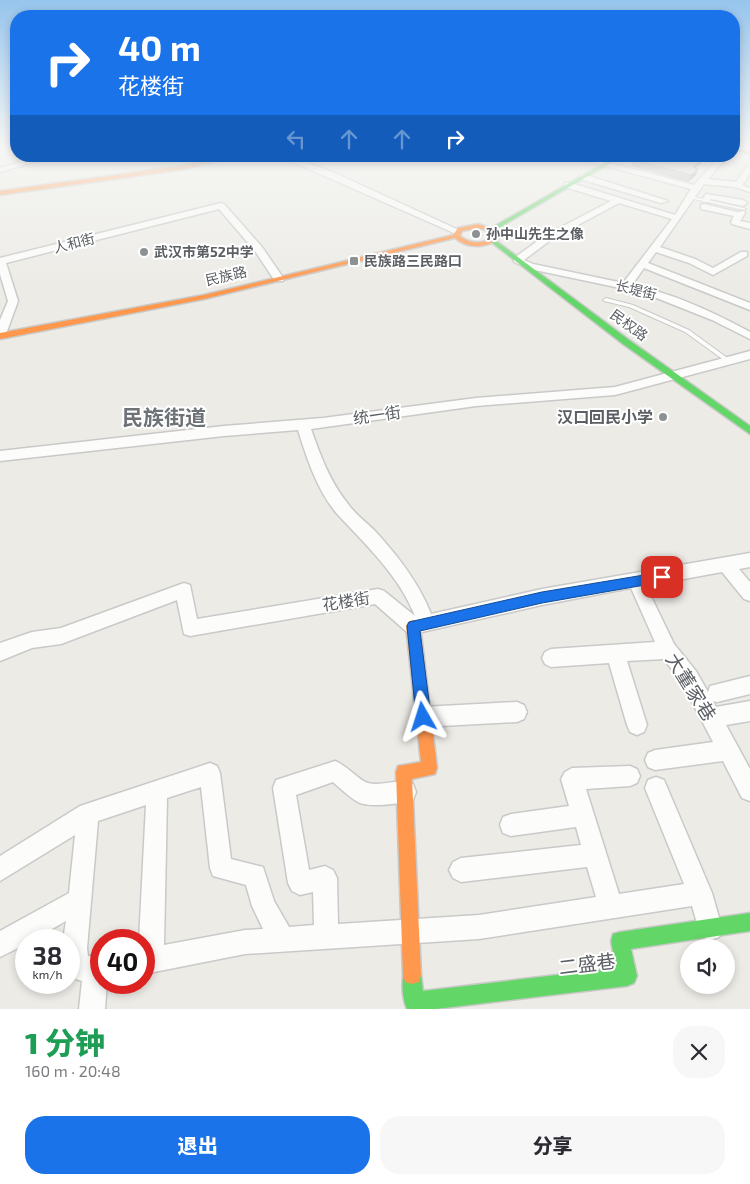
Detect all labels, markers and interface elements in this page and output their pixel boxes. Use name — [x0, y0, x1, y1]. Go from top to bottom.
text: 40 m — [118, 26, 201, 68]
icon: right — [35, 30, 100, 95]
text: 花楼街 — [118, 72, 184, 98]
icon: left — [282, 125, 310, 153]
icon: ahead — [335, 125, 363, 153]
icon: ahead — [388, 125, 416, 153]
icon: right — [441, 125, 469, 153]
place label: 孙中山先生之像 — [486, 225, 584, 242]
marker: 孙中山先生之像 — [470, 228, 482, 240]
street label: 人和街 — [51, 229, 96, 256]
place label: 武汉市第52中学 — [154, 243, 254, 260]
marker: 武汉市第52中学 — [138, 246, 150, 258]
place label: 民族路三民路口 — [364, 252, 462, 269]
marker: 民族路三民路口 — [348, 255, 360, 267]
street label: 民族路 — [204, 263, 248, 289]
street label: 长堤街 — [614, 276, 659, 303]
street label: 民权路 — [607, 305, 651, 344]
street label: 统一街 — [352, 402, 402, 427]
district label: 民族街道 — [122, 404, 206, 429]
place label: 汉口回民小学 — [557, 407, 653, 426]
marker: 汉口回民小学 — [657, 411, 669, 423]
pin — [641, 556, 683, 598]
icon: arrive — [648, 563, 676, 591]
street label: 花楼街 — [321, 587, 371, 614]
street label: 大董家巷 — [662, 648, 721, 725]
position arrow — [396, 690, 448, 742]
speed limit sign: 40 — [90, 929, 155, 994]
map controls — [680, 939, 735, 994]
button: sound — [680, 939, 735, 994]
text: 38 — [33, 940, 62, 970]
street label: 二盛巷 — [557, 949, 617, 978]
text: km/h — [33, 967, 62, 981]
text: 1 分钟 — [25, 1024, 105, 1060]
button: close — [673, 1026, 725, 1078]
text: 160 m · 20:48 — [25, 1061, 121, 1080]
button: 退出 — [25, 1116, 370, 1174]
button: 分享 — [380, 1116, 725, 1174]

